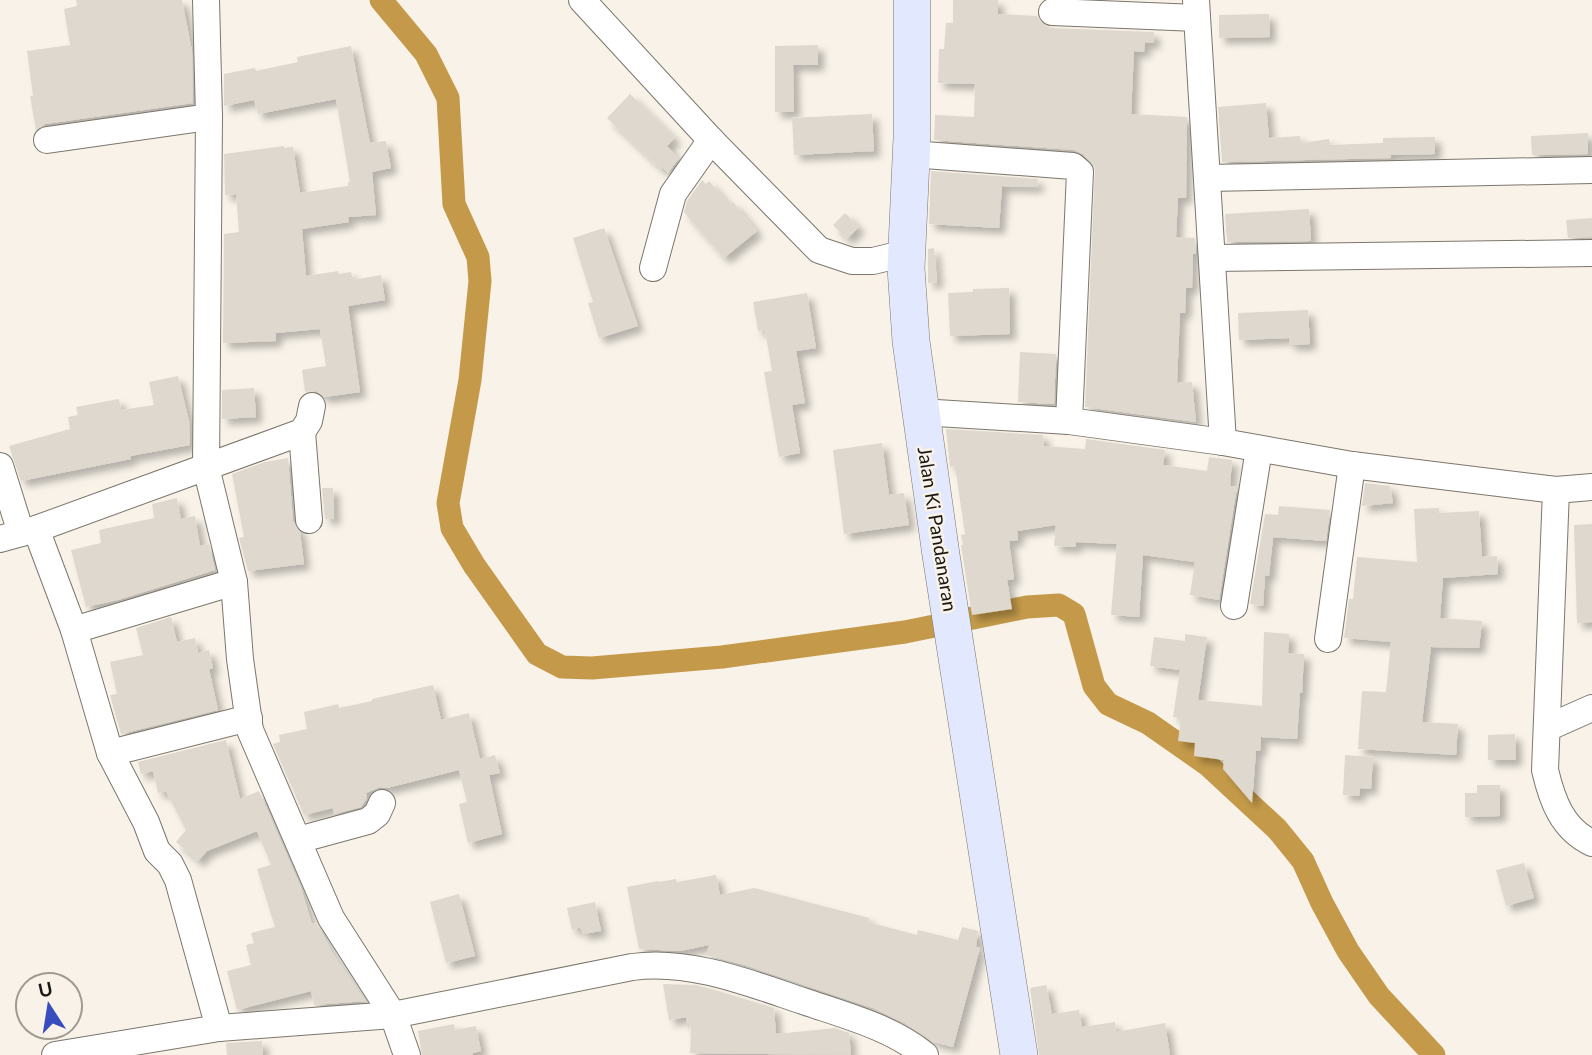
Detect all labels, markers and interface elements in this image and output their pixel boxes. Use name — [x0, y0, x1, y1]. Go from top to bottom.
street label: Jalan Ki Pandanaran — [914, 445, 962, 613]
north arrow — [14, 971, 84, 1041]
text: U — [36, 976, 55, 1002]

